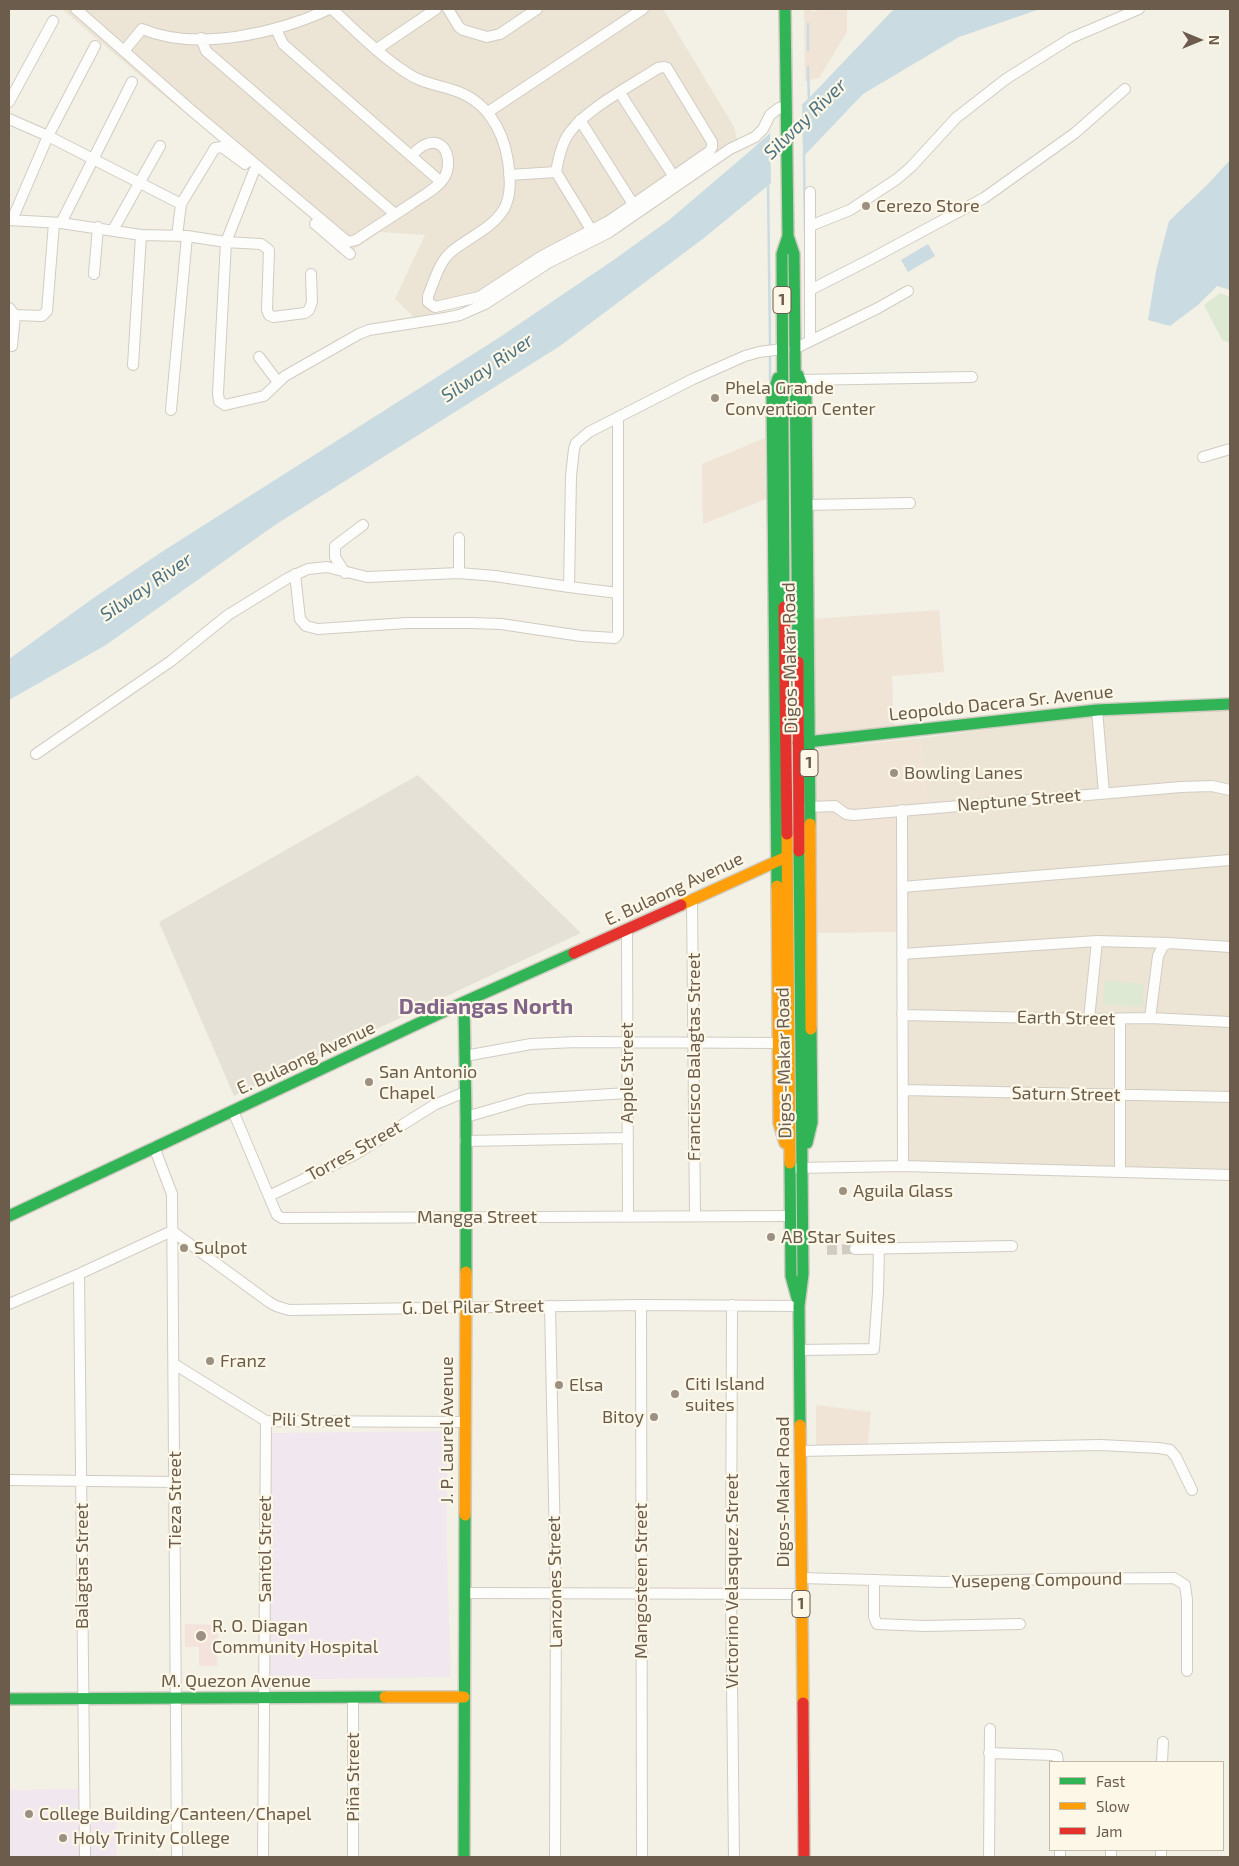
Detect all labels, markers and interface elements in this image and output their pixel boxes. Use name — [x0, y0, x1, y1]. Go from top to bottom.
north arrow — [1174, 15, 1224, 65]
text: N — [1206, 35, 1223, 45]
water label: Silway River — [759, 74, 851, 164]
place label: Cerezo Store — [876, 195, 980, 217]
marker: Cerezo Store — [860, 200, 872, 212]
road number: 1 — [773, 286, 791, 314]
water label: Silway River — [437, 329, 537, 407]
place label: Phela Grande Convention Center — [725, 377, 876, 419]
marker: Phela Grande Convention Center — [709, 392, 721, 404]
water label: Silway River — [96, 548, 196, 626]
street label: Digos-Makar Road — [778, 582, 802, 734]
street label: Leopoldo Dacera Sr. Avenue — [888, 680, 1114, 726]
road number: 1 — [800, 750, 818, 776]
place label: Bowling Lanes — [904, 762, 1023, 784]
marker: Bowling Lanes — [888, 767, 900, 779]
street label: Neptune Street — [956, 784, 1082, 816]
street label: E. Bulaong Avenue — [601, 848, 747, 930]
street label: Francisco Balagtas Street — [683, 953, 705, 1161]
street label: Digos-Makar Road — [772, 987, 796, 1139]
district label: Dadiangas North — [399, 994, 573, 1020]
street label: Earth Street — [1017, 1006, 1115, 1030]
street label: E. Bulaong Avenue — [233, 1017, 379, 1099]
street label: Apple Street — [616, 1022, 638, 1124]
place label: San Antonio Chapel — [379, 1061, 477, 1104]
marker: San Antonio Chapel — [363, 1076, 375, 1088]
street label: Saturn Street — [1011, 1082, 1121, 1106]
street label: Torres Street — [303, 1116, 405, 1186]
place label: Aguila Glass — [853, 1180, 953, 1202]
marker: Aguila Glass — [837, 1185, 849, 1197]
street label: Mangga Street — [417, 1206, 537, 1228]
place label: AB Star Suites — [781, 1226, 896, 1248]
marker: AB Star Suites — [765, 1231, 777, 1243]
place label: Sulpot — [194, 1237, 247, 1259]
marker: Sulpot — [178, 1242, 190, 1254]
street label: G. Del Pilar Street — [402, 1295, 544, 1319]
place label: Franz — [220, 1350, 266, 1372]
marker: Franz — [204, 1355, 216, 1367]
street label: J. P. Laurel Avenue — [436, 1356, 458, 1504]
place label: Citi Island suites — [685, 1373, 765, 1416]
place label: Elsa — [569, 1374, 603, 1396]
marker: Elsa — [553, 1379, 565, 1391]
marker: Citi Island suites — [669, 1388, 681, 1400]
place label: Bitoy — [602, 1406, 644, 1428]
street label: Pili Street — [271, 1409, 351, 1431]
marker: Bitoy — [648, 1411, 660, 1423]
street label: Digos-Makar Road — [772, 1416, 794, 1568]
street label: Tieza Street — [164, 1451, 186, 1549]
street label: Victorino Velasquez Street — [721, 1473, 743, 1689]
street label: Santol Street — [254, 1496, 276, 1602]
street label: Balagtas Street — [71, 1503, 93, 1629]
street label: Mangosteen Street — [630, 1503, 652, 1659]
street label: Lanzones Street — [543, 1516, 567, 1648]
street label: Yusepeng Compound — [951, 1568, 1123, 1592]
road number: 1 — [792, 1590, 810, 1618]
place label: R. O. Diagan Community Hospital — [212, 1615, 378, 1658]
marker: R. O. Diagan Community Hospital — [194, 1629, 208, 1643]
street label: M. Quezon Avenue — [161, 1670, 311, 1692]
street label: Piña Street — [342, 1732, 364, 1822]
legend — [1049, 1761, 1224, 1851]
text: Fast — [1096, 1772, 1125, 1790]
text: Slow — [1096, 1797, 1130, 1815]
place label: College Building/Canteen/Chapel — [39, 1803, 311, 1825]
marker: College Building/Canteen/Chapel — [23, 1808, 35, 1820]
text: Jam — [1096, 1822, 1122, 1840]
place label: Holy Trinity College — [73, 1827, 230, 1849]
marker: Holy Trinity College — [57, 1832, 69, 1844]

